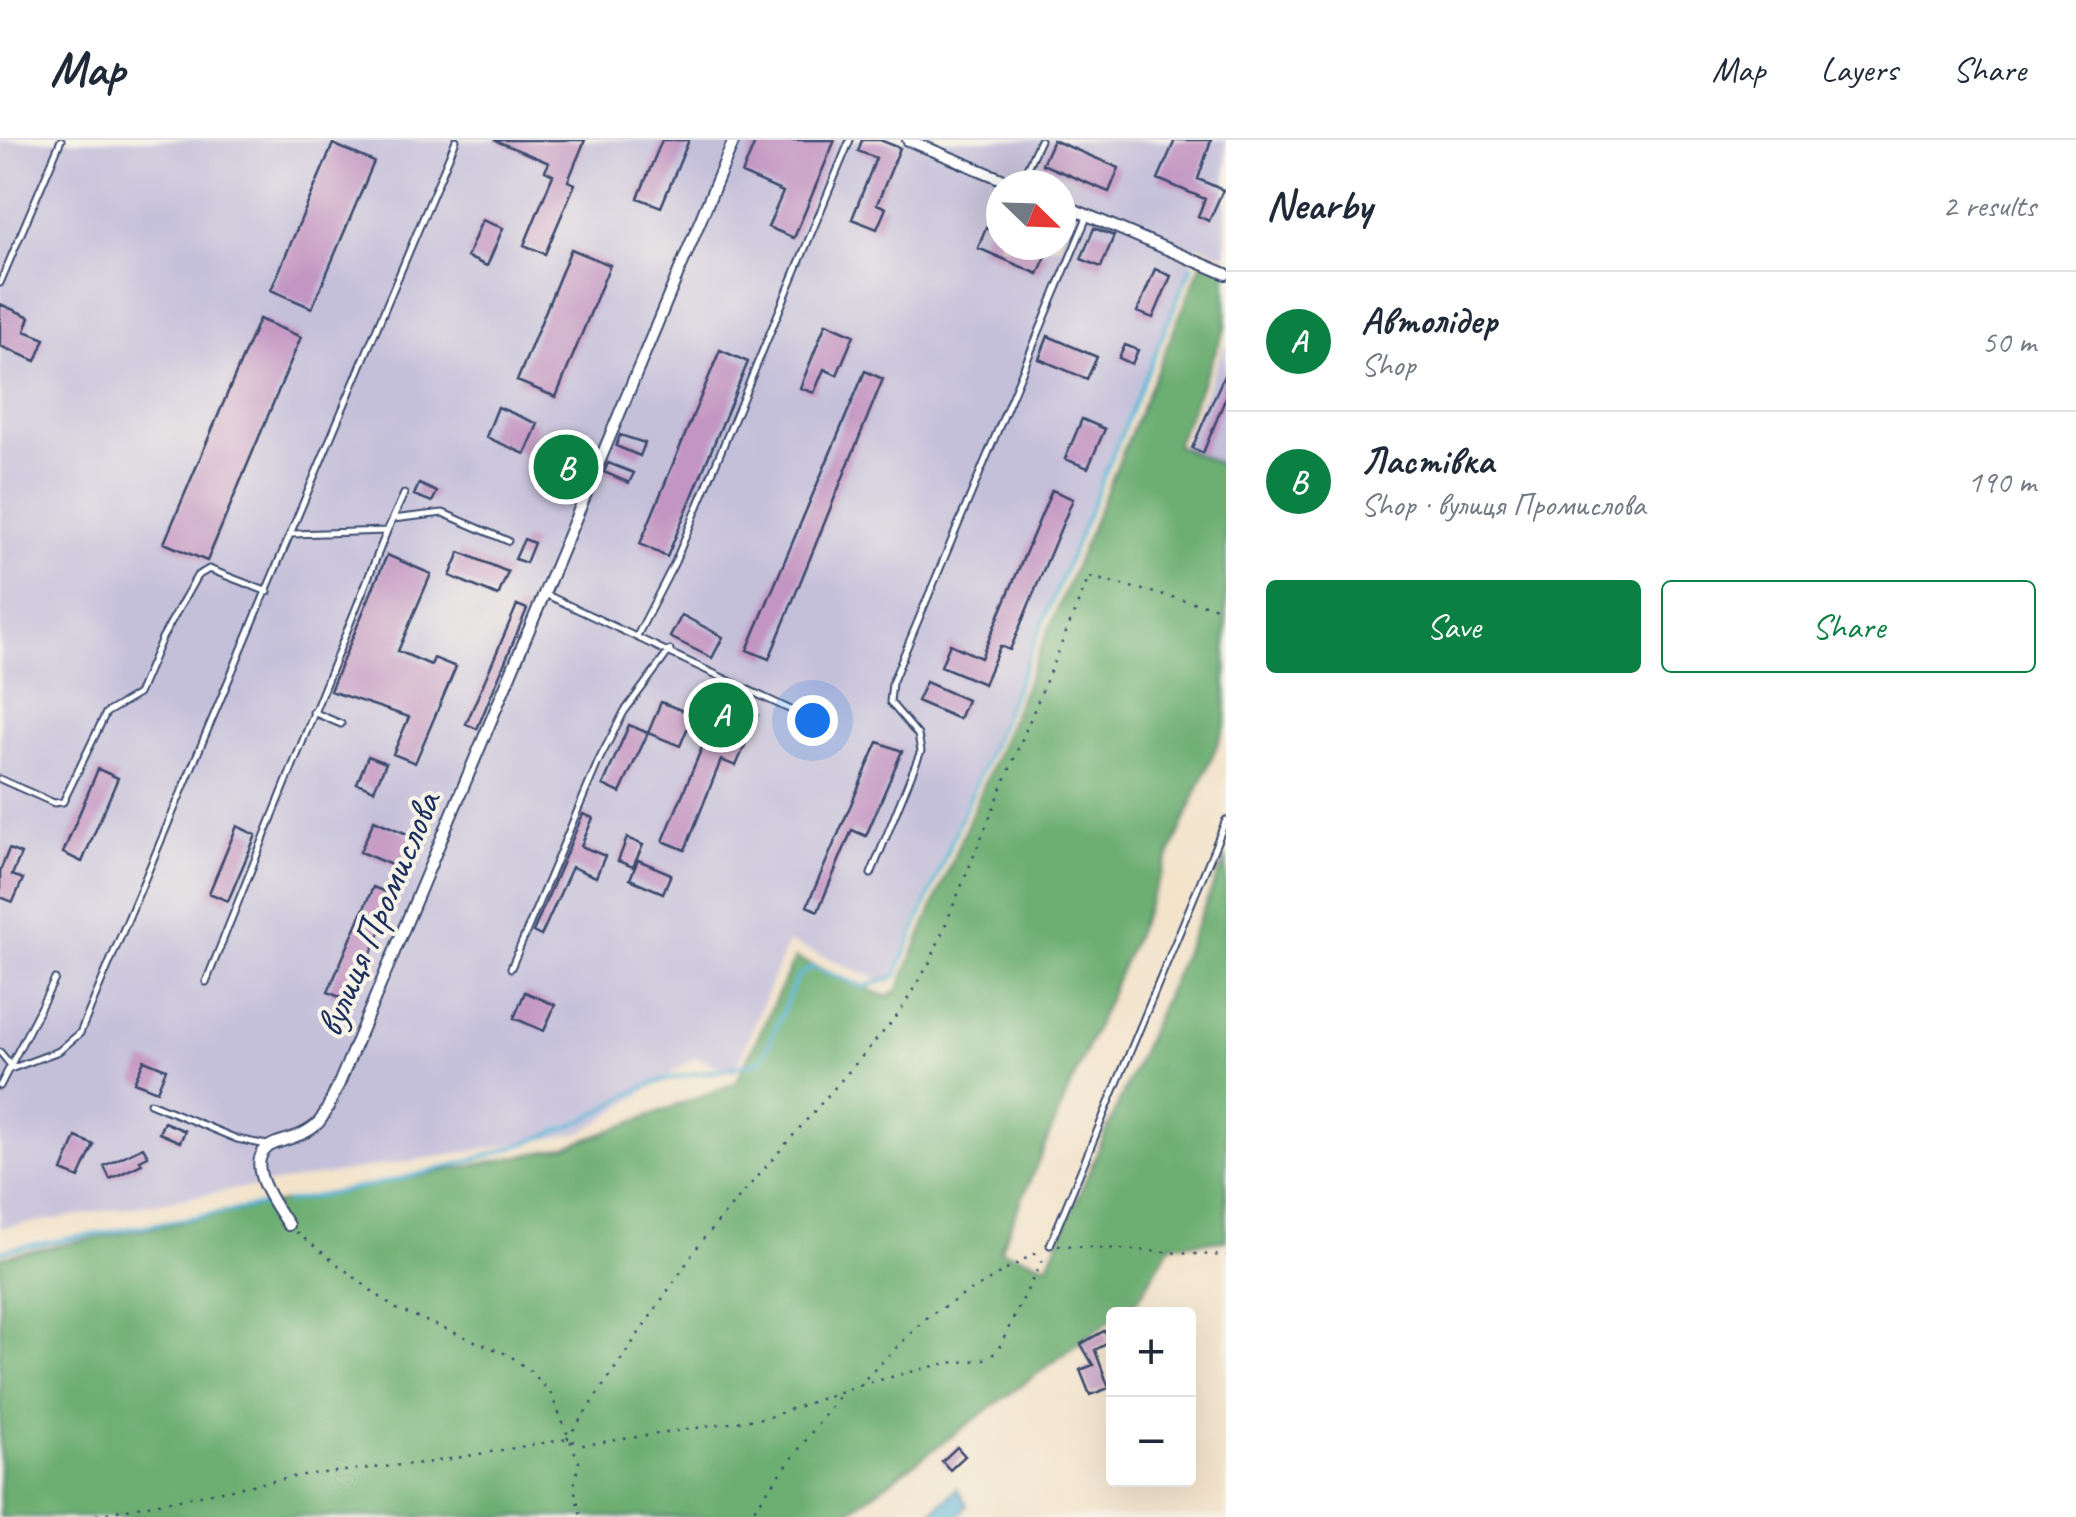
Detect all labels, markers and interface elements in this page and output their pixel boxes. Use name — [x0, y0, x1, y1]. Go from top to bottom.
text: Map — [50, 39, 125, 99]
text: Map — [1712, 47, 1765, 92]
text: Layers — [1820, 47, 1898, 92]
text: Share — [1953, 47, 2026, 92]
north arrow — [986, 170, 1076, 260]
text: Nearby — [1266, 179, 1372, 232]
text: 2 results — [1942, 185, 2036, 226]
text: Автолідер — [1361, 297, 1497, 344]
text: A — [1290, 321, 1307, 362]
text: 50 m — [1982, 321, 2036, 362]
text: Shop — [1361, 344, 1415, 385]
pin: B — [534, 430, 598, 504]
text: Ластівка — [1361, 437, 1494, 484]
text: B — [1290, 461, 1307, 502]
text: 190 m — [1967, 461, 2036, 502]
text: Shop · вулиця Промислова — [1361, 484, 1645, 525]
button: Save — [1266, 580, 1641, 673]
button: Share — [1661, 580, 2036, 673]
pin: A — [688, 678, 754, 752]
your location — [787, 695, 838, 746]
street label: вулиця Промислова — [304, 782, 453, 1044]
map controls — [1106, 1307, 1196, 1487]
button: + — [1106, 1307, 1196, 1397]
button: − — [1106, 1397, 1196, 1487]

